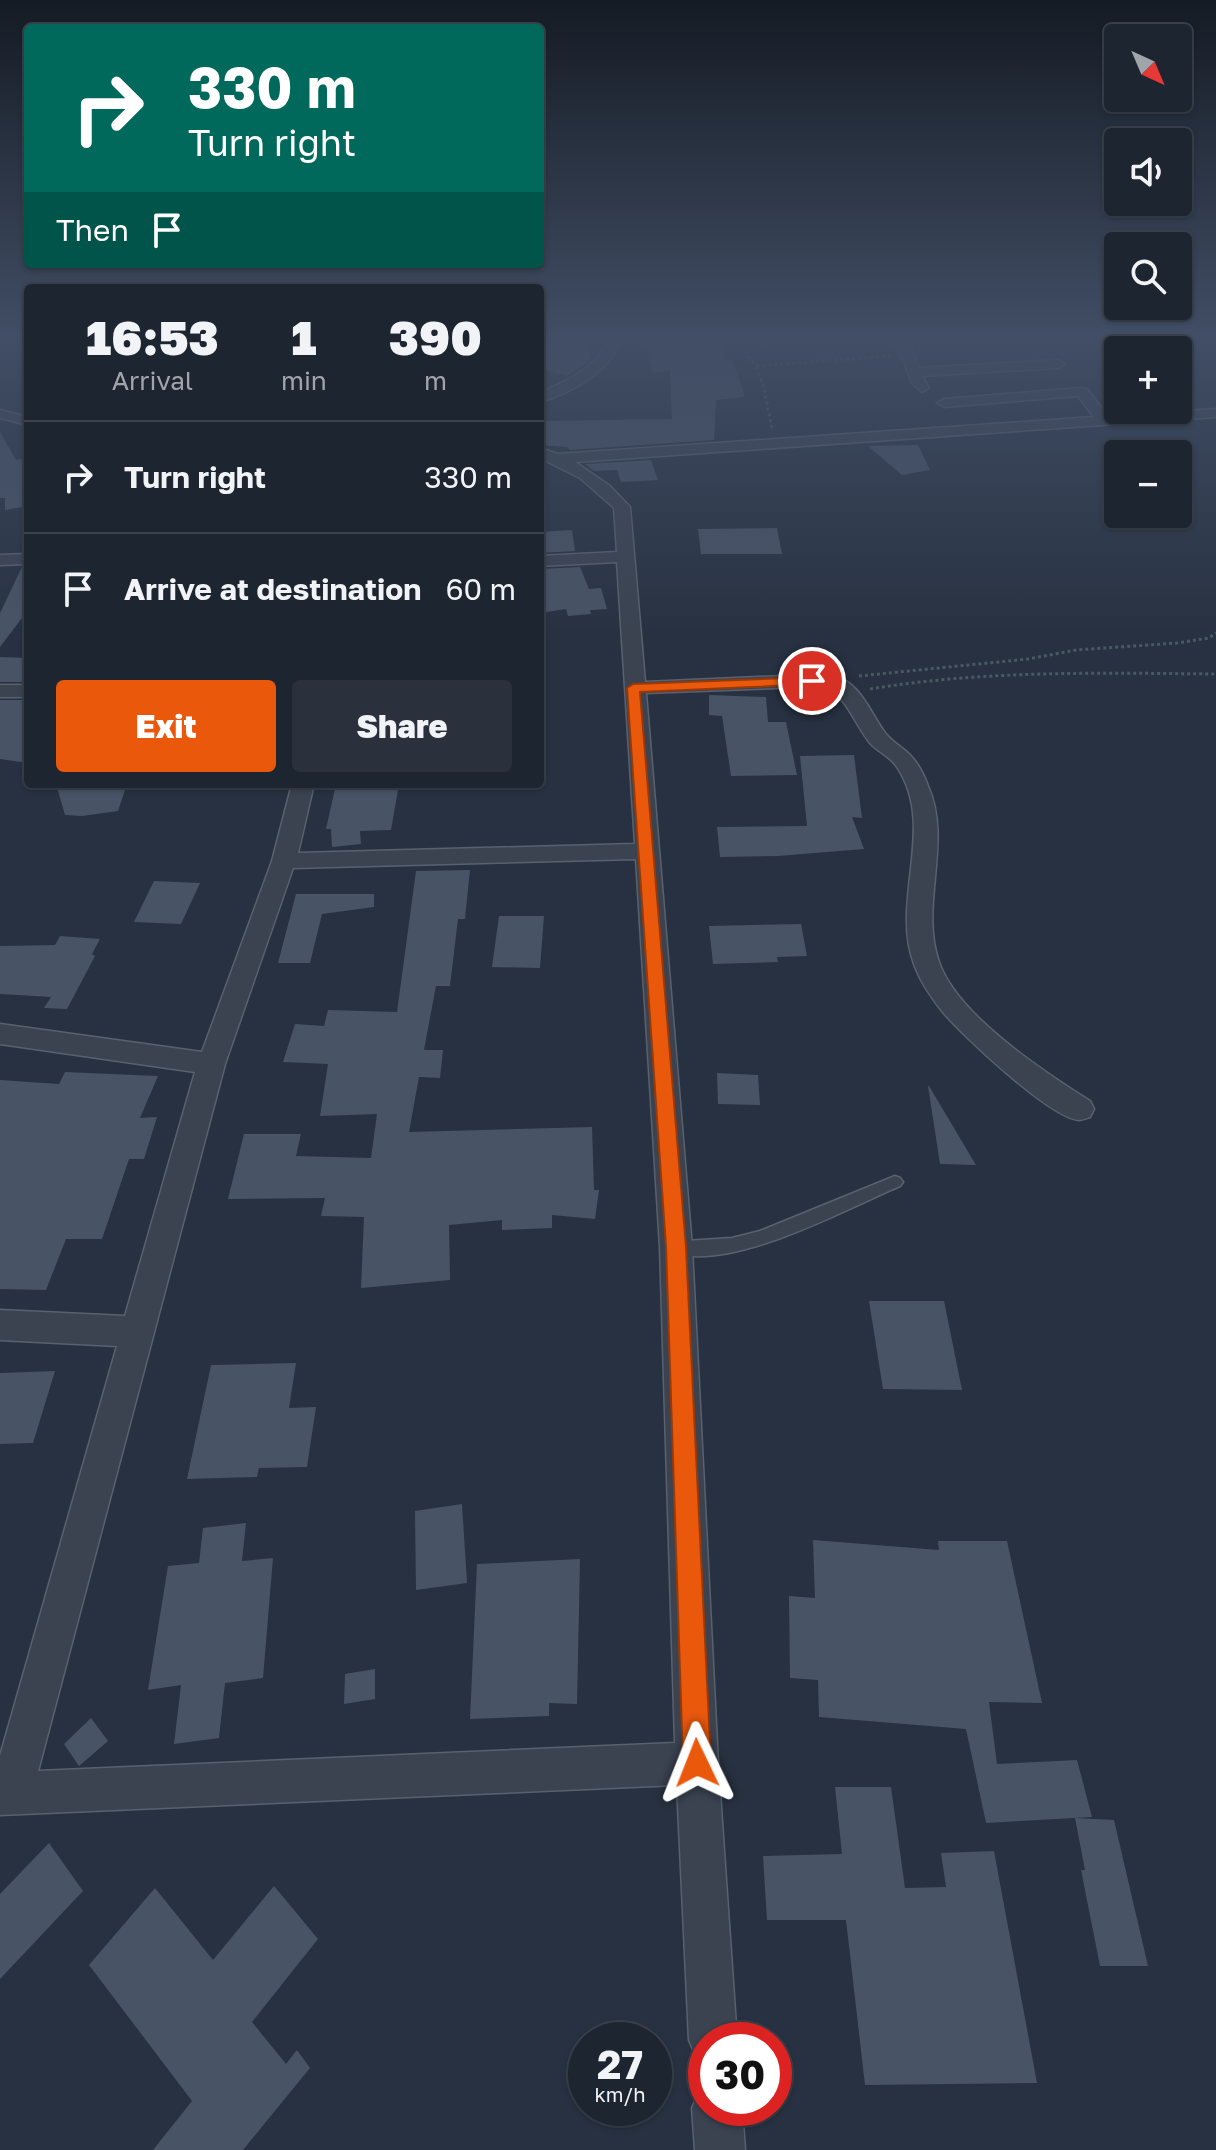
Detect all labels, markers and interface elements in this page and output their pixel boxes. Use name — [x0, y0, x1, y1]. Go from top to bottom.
north arrow — [1104, 24, 1192, 112]
map controls — [1104, 24, 1192, 528]
text: 330 m — [188, 53, 356, 120]
icon: right — [56, 56, 160, 160]
text: Turn right — [188, 121, 356, 164]
button: sound — [1104, 128, 1192, 216]
icon: arrive — [145, 208, 189, 252]
text: Then — [56, 212, 129, 248]
button: search — [1104, 232, 1192, 320]
text: 16:53 — [86, 308, 219, 366]
text: 1 — [291, 308, 317, 366]
text: 390 — [389, 308, 482, 366]
button: + — [1104, 336, 1192, 424]
text: Arrival — [112, 365, 193, 396]
text: min — [281, 365, 327, 396]
text: m — [424, 365, 447, 396]
button: − — [1104, 440, 1192, 528]
icon: right — [56, 455, 100, 499]
text: Turn right — [124, 459, 266, 495]
text: 330 m — [424, 459, 512, 495]
icon: arrive — [56, 567, 100, 611]
text: Arrive at destination — [124, 571, 421, 607]
text: 60 m — [445, 571, 516, 607]
pin — [778, 647, 846, 715]
icon: arrive — [790, 659, 834, 703]
button: Exit — [56, 680, 276, 772]
button: Share — [292, 680, 512, 772]
position arrow — [655, 1721, 739, 1805]
speed limit sign: 30 — [688, 2022, 792, 2126]
text: 27 — [597, 2040, 643, 2088]
text: km/h — [595, 2082, 645, 2106]

